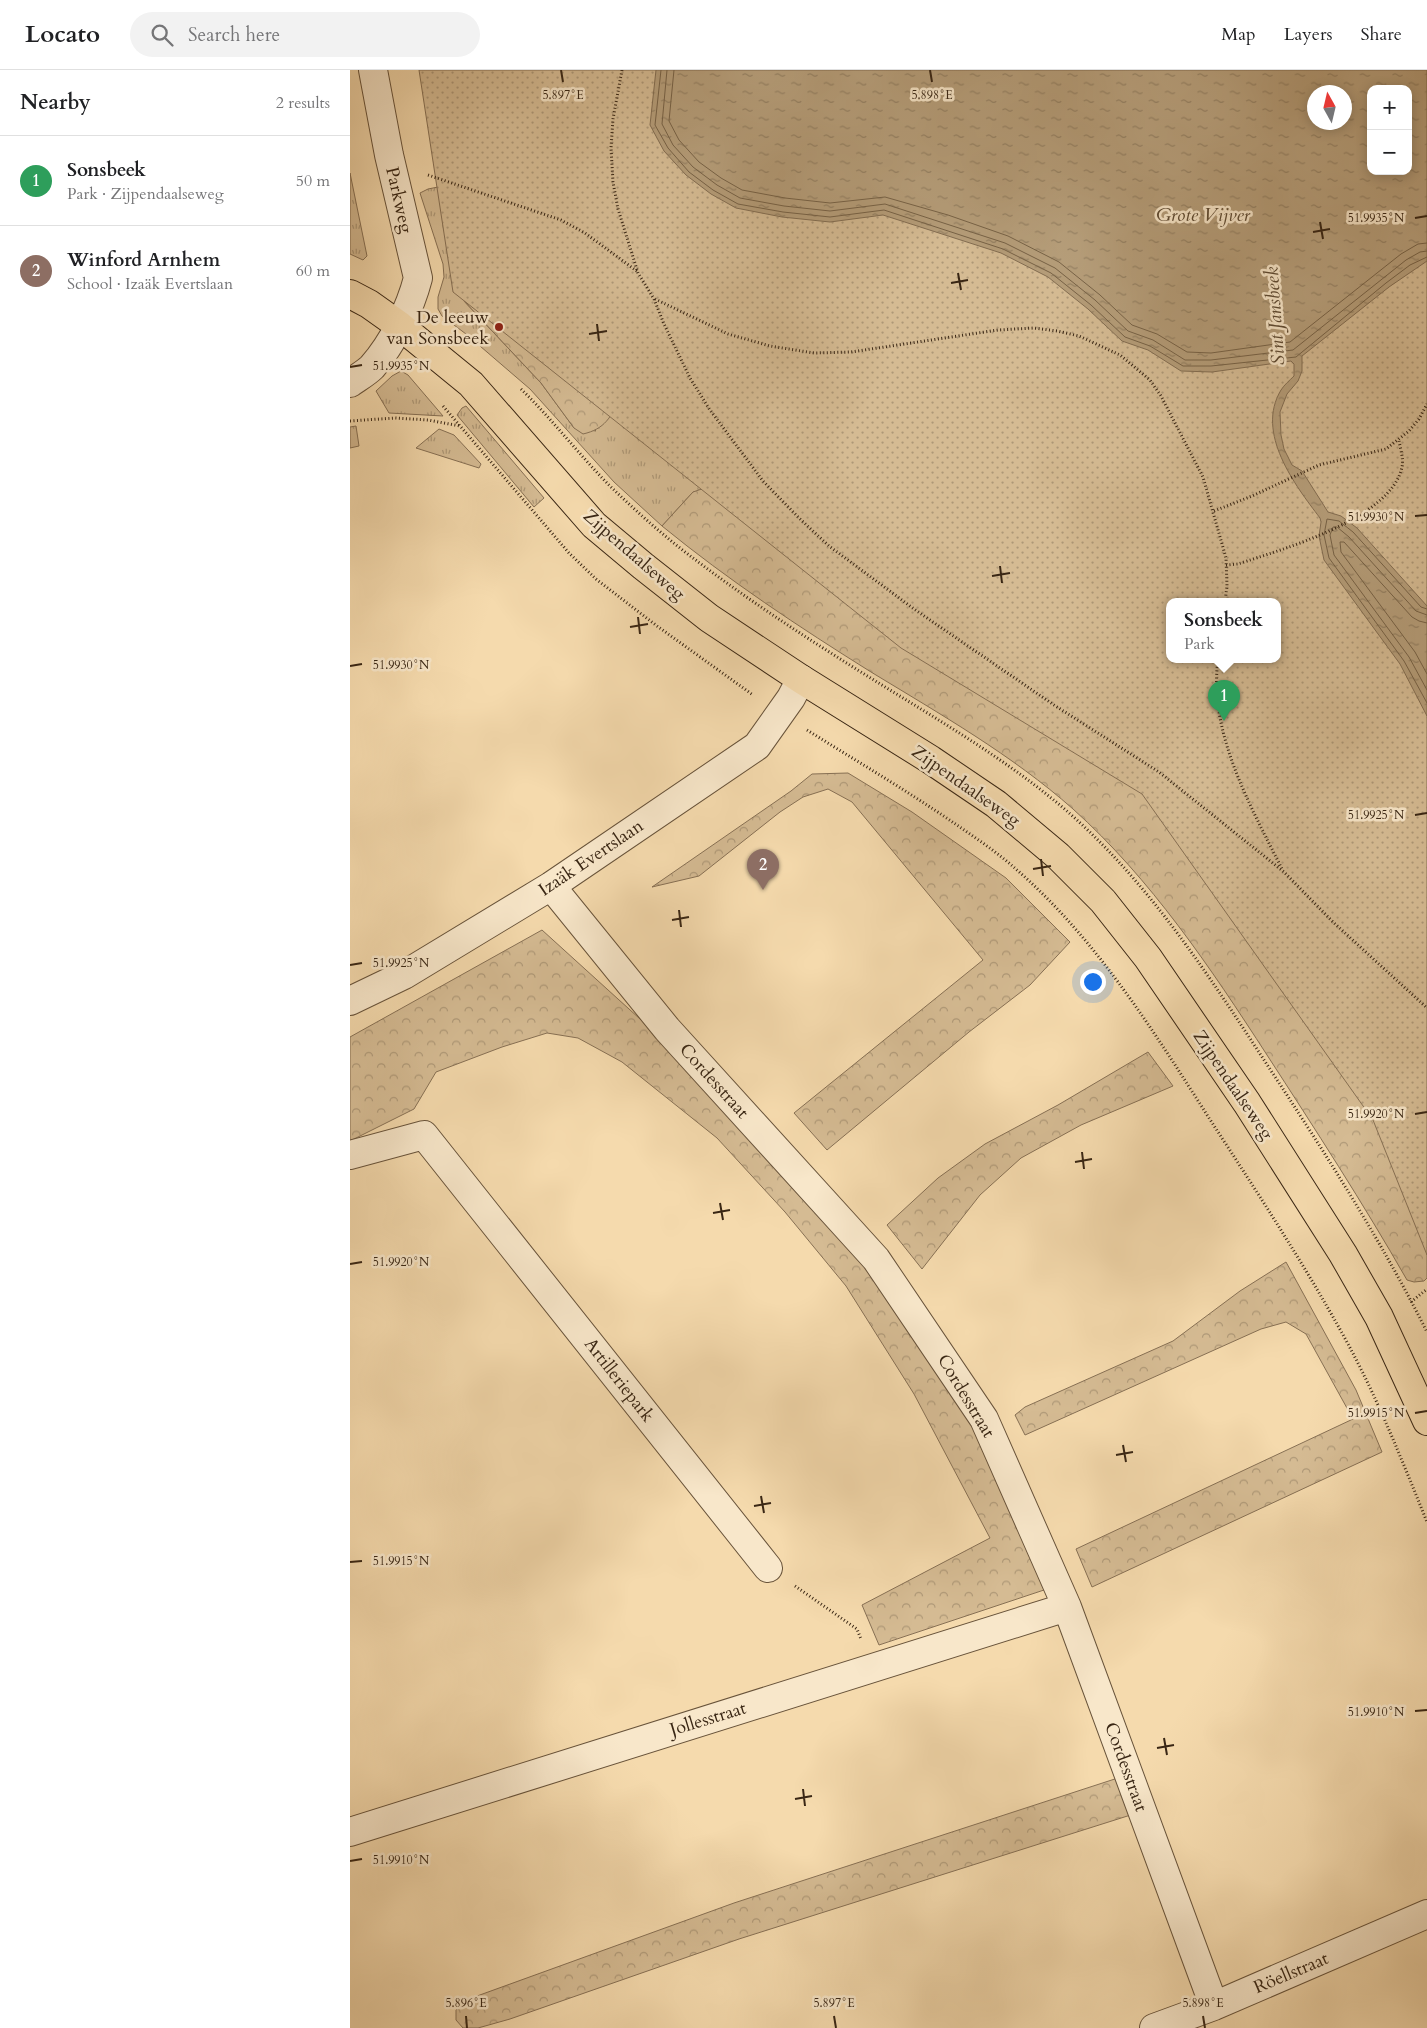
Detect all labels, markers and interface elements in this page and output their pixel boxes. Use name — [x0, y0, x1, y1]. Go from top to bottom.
search box — [130, 12, 480, 57]
text: Locato — [25, 18, 100, 51]
icon: search — [148, 21, 176, 49]
text: Search here — [188, 22, 280, 48]
text: Map — [1221, 22, 1256, 47]
text: Layers — [1284, 22, 1333, 47]
text: Share — [1361, 22, 1402, 47]
north arrow — [1307, 85, 1352, 130]
map controls — [1367, 85, 1412, 175]
button: + — [1367, 85, 1412, 130]
text: 5.897°E — [542, 87, 584, 103]
text: 5.898°E — [911, 87, 953, 103]
text: Nearby — [20, 88, 91, 117]
text: 2 results — [276, 92, 330, 114]
button: − — [1367, 130, 1412, 175]
text: Sonsbeek — [67, 157, 146, 183]
street label: Parkweg — [379, 164, 419, 236]
text: 1 — [32, 170, 40, 192]
text: 50 m — [296, 170, 330, 192]
text: Park · Zijpendaalseweg — [67, 183, 224, 205]
water label: Grote Vijver — [1156, 202, 1251, 228]
text: 51.9935°N — [1348, 210, 1405, 226]
text: Winford Arnhem — [67, 247, 220, 273]
text: 2 — [32, 260, 40, 282]
text: 60 m — [296, 260, 330, 282]
water label: Sint Jansbeek — [1259, 265, 1291, 366]
text: School · Izaäk Evertslaan — [67, 273, 233, 295]
place label: De leeuw van Sonsbeek — [386, 305, 490, 351]
marker: De leeuw van Sonsbeek — [493, 321, 505, 333]
text: 51.9935°N — [373, 358, 430, 374]
street label: Zijpendaalseweg — [578, 504, 691, 607]
text: 51.9930°N — [1348, 509, 1405, 525]
popup — [1166, 598, 1281, 663]
text: Sonsbeek — [1184, 607, 1263, 633]
text: Park — [1184, 633, 1215, 655]
text: 51.9930°N — [373, 657, 430, 673]
pin: 1 — [1208, 680, 1240, 721]
street label: Zijpendaalseweg — [907, 739, 1026, 833]
text: 51.9925°N — [1348, 807, 1405, 823]
street label: Izaäk Evertslaan — [534, 813, 649, 902]
pin: 2 — [747, 849, 779, 890]
text: 51.9925°N — [373, 955, 430, 971]
your location — [1080, 969, 1106, 995]
street label: Zijpendaalseweg — [1187, 1025, 1280, 1146]
street label: Cordesstraat — [673, 1038, 755, 1124]
text: 51.9920°N — [1348, 1106, 1405, 1122]
text: 51.9920°N — [373, 1254, 430, 1270]
street label: Artilleriepark — [578, 1333, 660, 1428]
street label: Cordesstraat — [931, 1350, 1001, 1443]
text: 51.9915°N — [1348, 1405, 1405, 1421]
text: 51.9915°N — [373, 1553, 430, 1569]
street label: Jollesstraat — [664, 1695, 750, 1743]
text: 51.9910°N — [1348, 1704, 1405, 1720]
street label: Cordesstraat — [1098, 1719, 1154, 1815]
text: 51.9910°N — [373, 1852, 430, 1868]
street label: Röellstraat — [1250, 1946, 1333, 2000]
text: 5.896°E — [445, 1995, 487, 2011]
text: 5.897°E — [813, 1995, 855, 2011]
text: 5.898°E — [1182, 1995, 1224, 2011]

